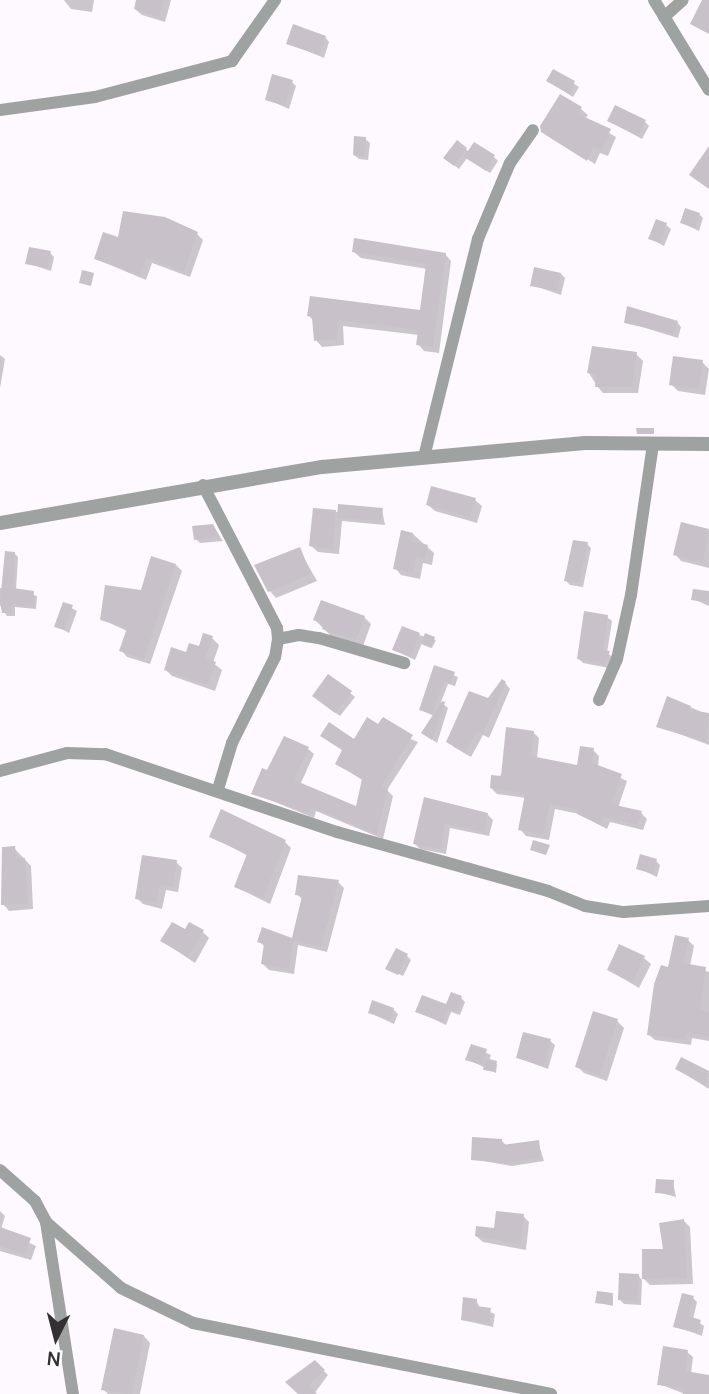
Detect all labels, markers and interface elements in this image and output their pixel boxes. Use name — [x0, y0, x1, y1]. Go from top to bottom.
north arrow — [21, 1303, 91, 1373]
text: N — [46, 1345, 62, 1373]

